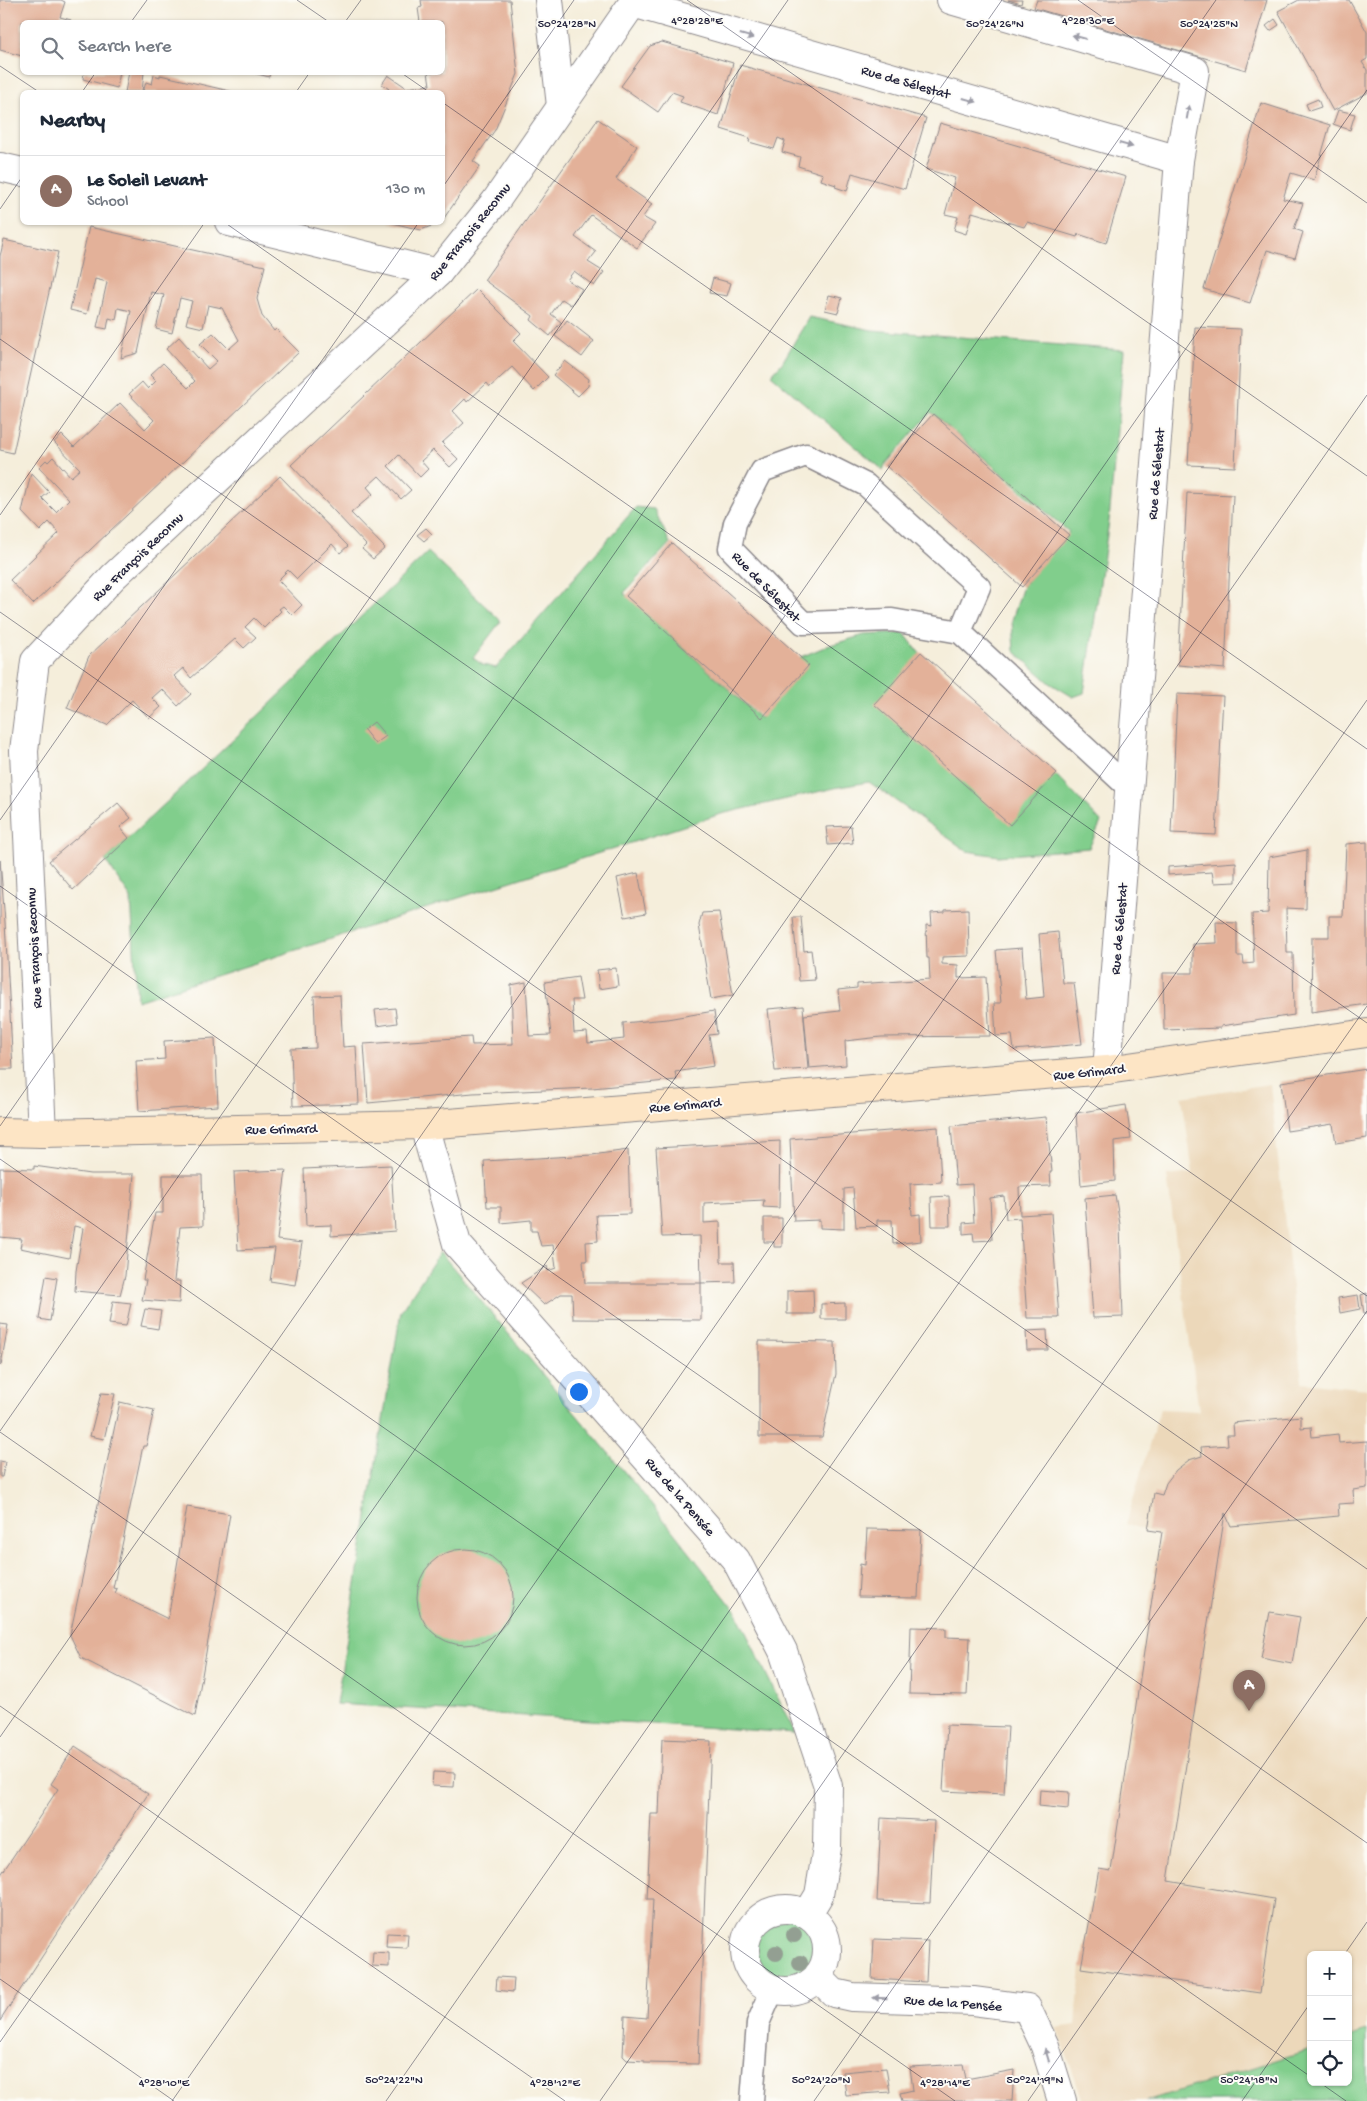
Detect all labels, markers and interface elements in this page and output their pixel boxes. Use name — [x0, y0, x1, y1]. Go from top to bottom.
text: 4°28'28"E — [671, 15, 723, 29]
text: 4°28'30"E — [1062, 15, 1115, 29]
text: 50°24'28"N — [538, 18, 596, 32]
text: 50°24'26"N — [966, 18, 1024, 32]
text: 50°24'25"N — [1180, 18, 1238, 32]
search box — [20, 20, 445, 75]
one-way arrow — [739, 32, 754, 40]
one-way arrow — [1071, 33, 1086, 41]
icon: search — [38, 34, 66, 62]
text: Search here — [78, 36, 172, 59]
street label: Rue de Sélestat — [859, 63, 953, 105]
one-way arrow — [963, 96, 978, 104]
one-way arrow — [1184, 104, 1192, 120]
text: Nearby — [40, 110, 105, 135]
one-way arrow — [1119, 142, 1134, 150]
text: Le Soleil Levant — [87, 170, 206, 193]
street label: Rue François Reconnu — [426, 180, 516, 285]
text: A — [51, 181, 61, 200]
text: 130 m — [386, 181, 425, 200]
text: School — [87, 193, 129, 212]
street label: Rue de Sélestat — [1145, 427, 1170, 521]
street label: Rue François Reconnu — [89, 509, 188, 606]
street label: Rue de Sélestat — [727, 549, 804, 628]
street label: Rue de Sélestat — [1108, 882, 1133, 976]
street label: Rue François Reconnu — [24, 887, 47, 1009]
street label: Rue Grimard — [1053, 1061, 1128, 1086]
street label: Rue Grimard — [649, 1095, 724, 1118]
street label: Rue Grimard — [245, 1121, 319, 1140]
your location — [566, 1379, 592, 1405]
street label: Rue de la Pensée — [640, 1455, 718, 1541]
pin: A — [1233, 1670, 1265, 1711]
map controls — [1307, 1951, 1352, 2086]
button: + — [1307, 1951, 1352, 1996]
street label: Rue de la Pensée — [903, 1993, 1003, 2016]
one-way arrow — [872, 1994, 888, 2002]
button: − — [1307, 1996, 1352, 2041]
button: locate — [1307, 2041, 1352, 2086]
one-way arrow — [1043, 2047, 1050, 2062]
text: 50°24'22"N — [365, 2074, 423, 2088]
text: 50°24'20"N — [792, 2074, 850, 2088]
text: 50°24'19"N — [1007, 2074, 1064, 2088]
text: 50°24'18"N — [1220, 2074, 1278, 2088]
text: 4°28'10"E — [139, 2077, 190, 2091]
text: 4°28'12"E — [530, 2077, 580, 2091]
text: 4°28'14"E — [920, 2077, 970, 2091]

